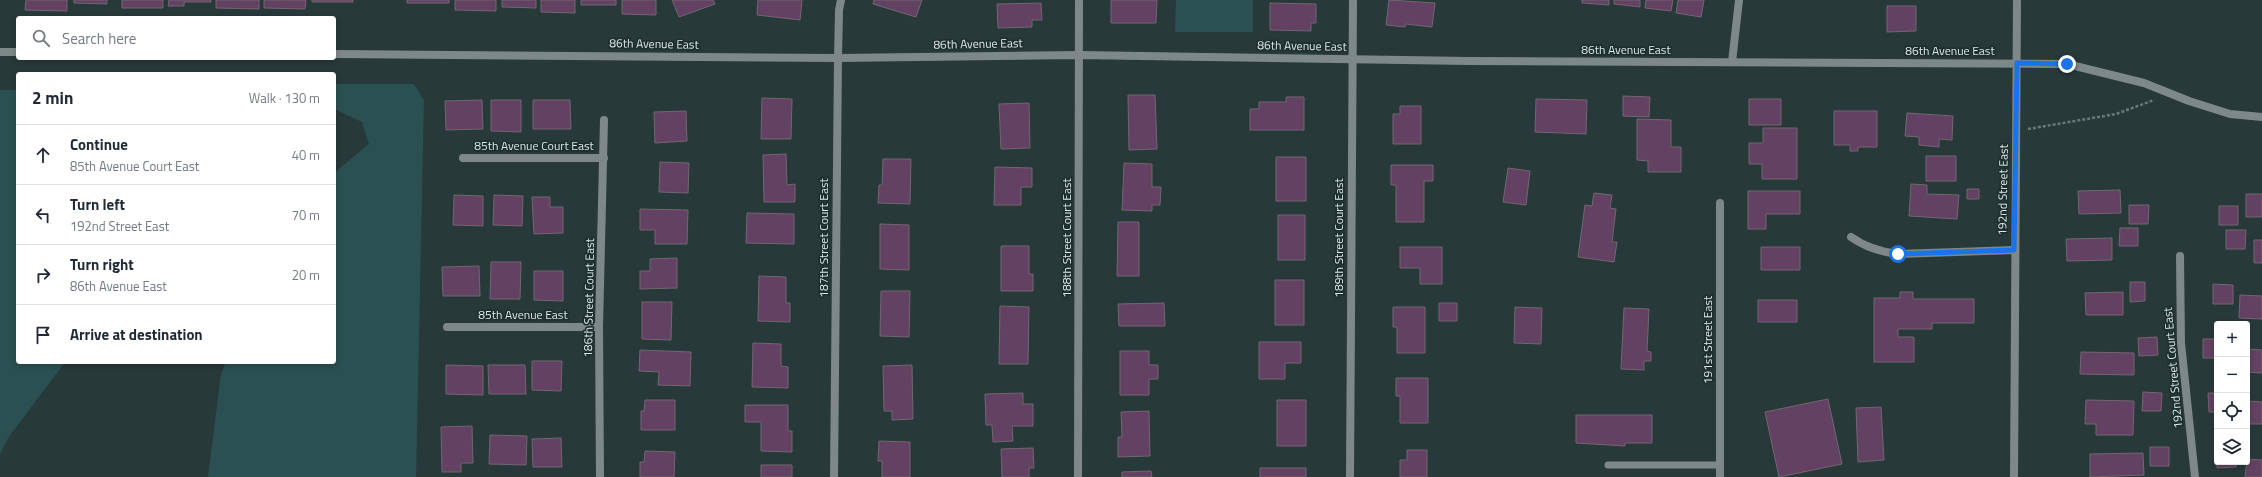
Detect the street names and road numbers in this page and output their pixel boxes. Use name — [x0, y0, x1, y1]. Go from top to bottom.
street label: 86th Avenue East — [609, 33, 700, 54]
street label: 86th Avenue East — [933, 33, 1024, 54]
street label: 86th Avenue East — [1257, 35, 1348, 56]
street label: 86th Avenue East — [1581, 40, 1671, 59]
street label: 86th Avenue East — [1905, 41, 1995, 60]
street label: 85th Avenue Court East — [474, 136, 595, 155]
street label: 192nd Street East — [1992, 143, 2013, 236]
street label: 187th Street Court East — [814, 177, 833, 298]
street label: 188th Street Court East — [1057, 177, 1076, 298]
street label: 189th Street Court East — [1329, 177, 1348, 298]
street label: 186th Street Court East — [578, 237, 599, 358]
street label: 191st Street East — [1698, 295, 1717, 384]
street label: 85th Avenue East — [478, 305, 568, 324]
street label: 192nd Street Court East — [2158, 306, 2187, 430]

